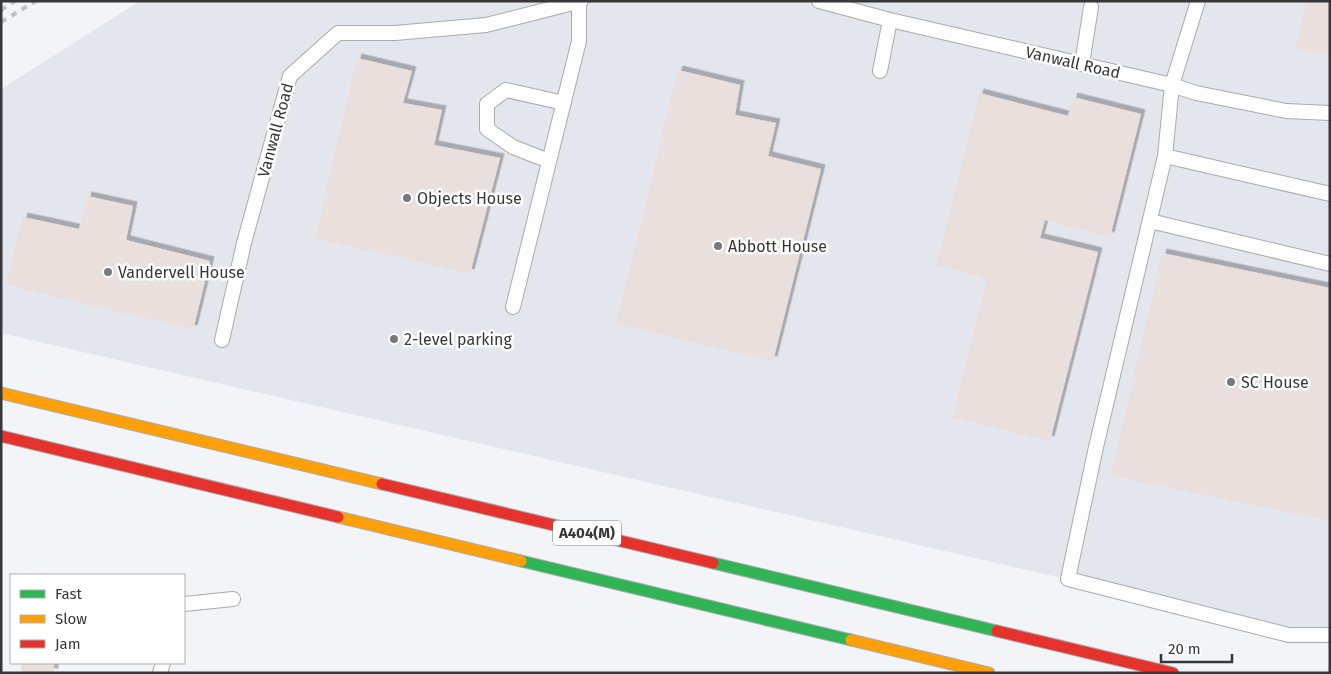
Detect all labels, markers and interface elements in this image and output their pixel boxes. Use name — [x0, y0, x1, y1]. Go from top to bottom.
street label: Vanwall Road — [1024, 42, 1122, 83]
street label: Vanwall Road — [254, 81, 297, 179]
place label: Objects House — [417, 189, 522, 208]
marker: Objects House — [401, 192, 413, 204]
place label: Abbott House — [728, 237, 827, 256]
marker: Abbott House — [712, 240, 724, 252]
place label: Vandervell House — [118, 263, 245, 282]
marker: Vandervell House — [102, 266, 114, 278]
place label: 2-level parking — [404, 330, 512, 349]
marker: 2-level parking — [388, 333, 400, 345]
place label: SC House — [1241, 373, 1309, 392]
marker: SC House — [1225, 376, 1237, 388]
road number: A404(M) — [553, 520, 621, 546]
legend — [10, 574, 185, 664]
text: Fast — [55, 585, 82, 603]
text: Slow — [55, 610, 87, 628]
scale bar — [1161, 632, 1232, 664]
text: Jam — [55, 635, 81, 653]
text: 20 m — [1168, 640, 1201, 658]

